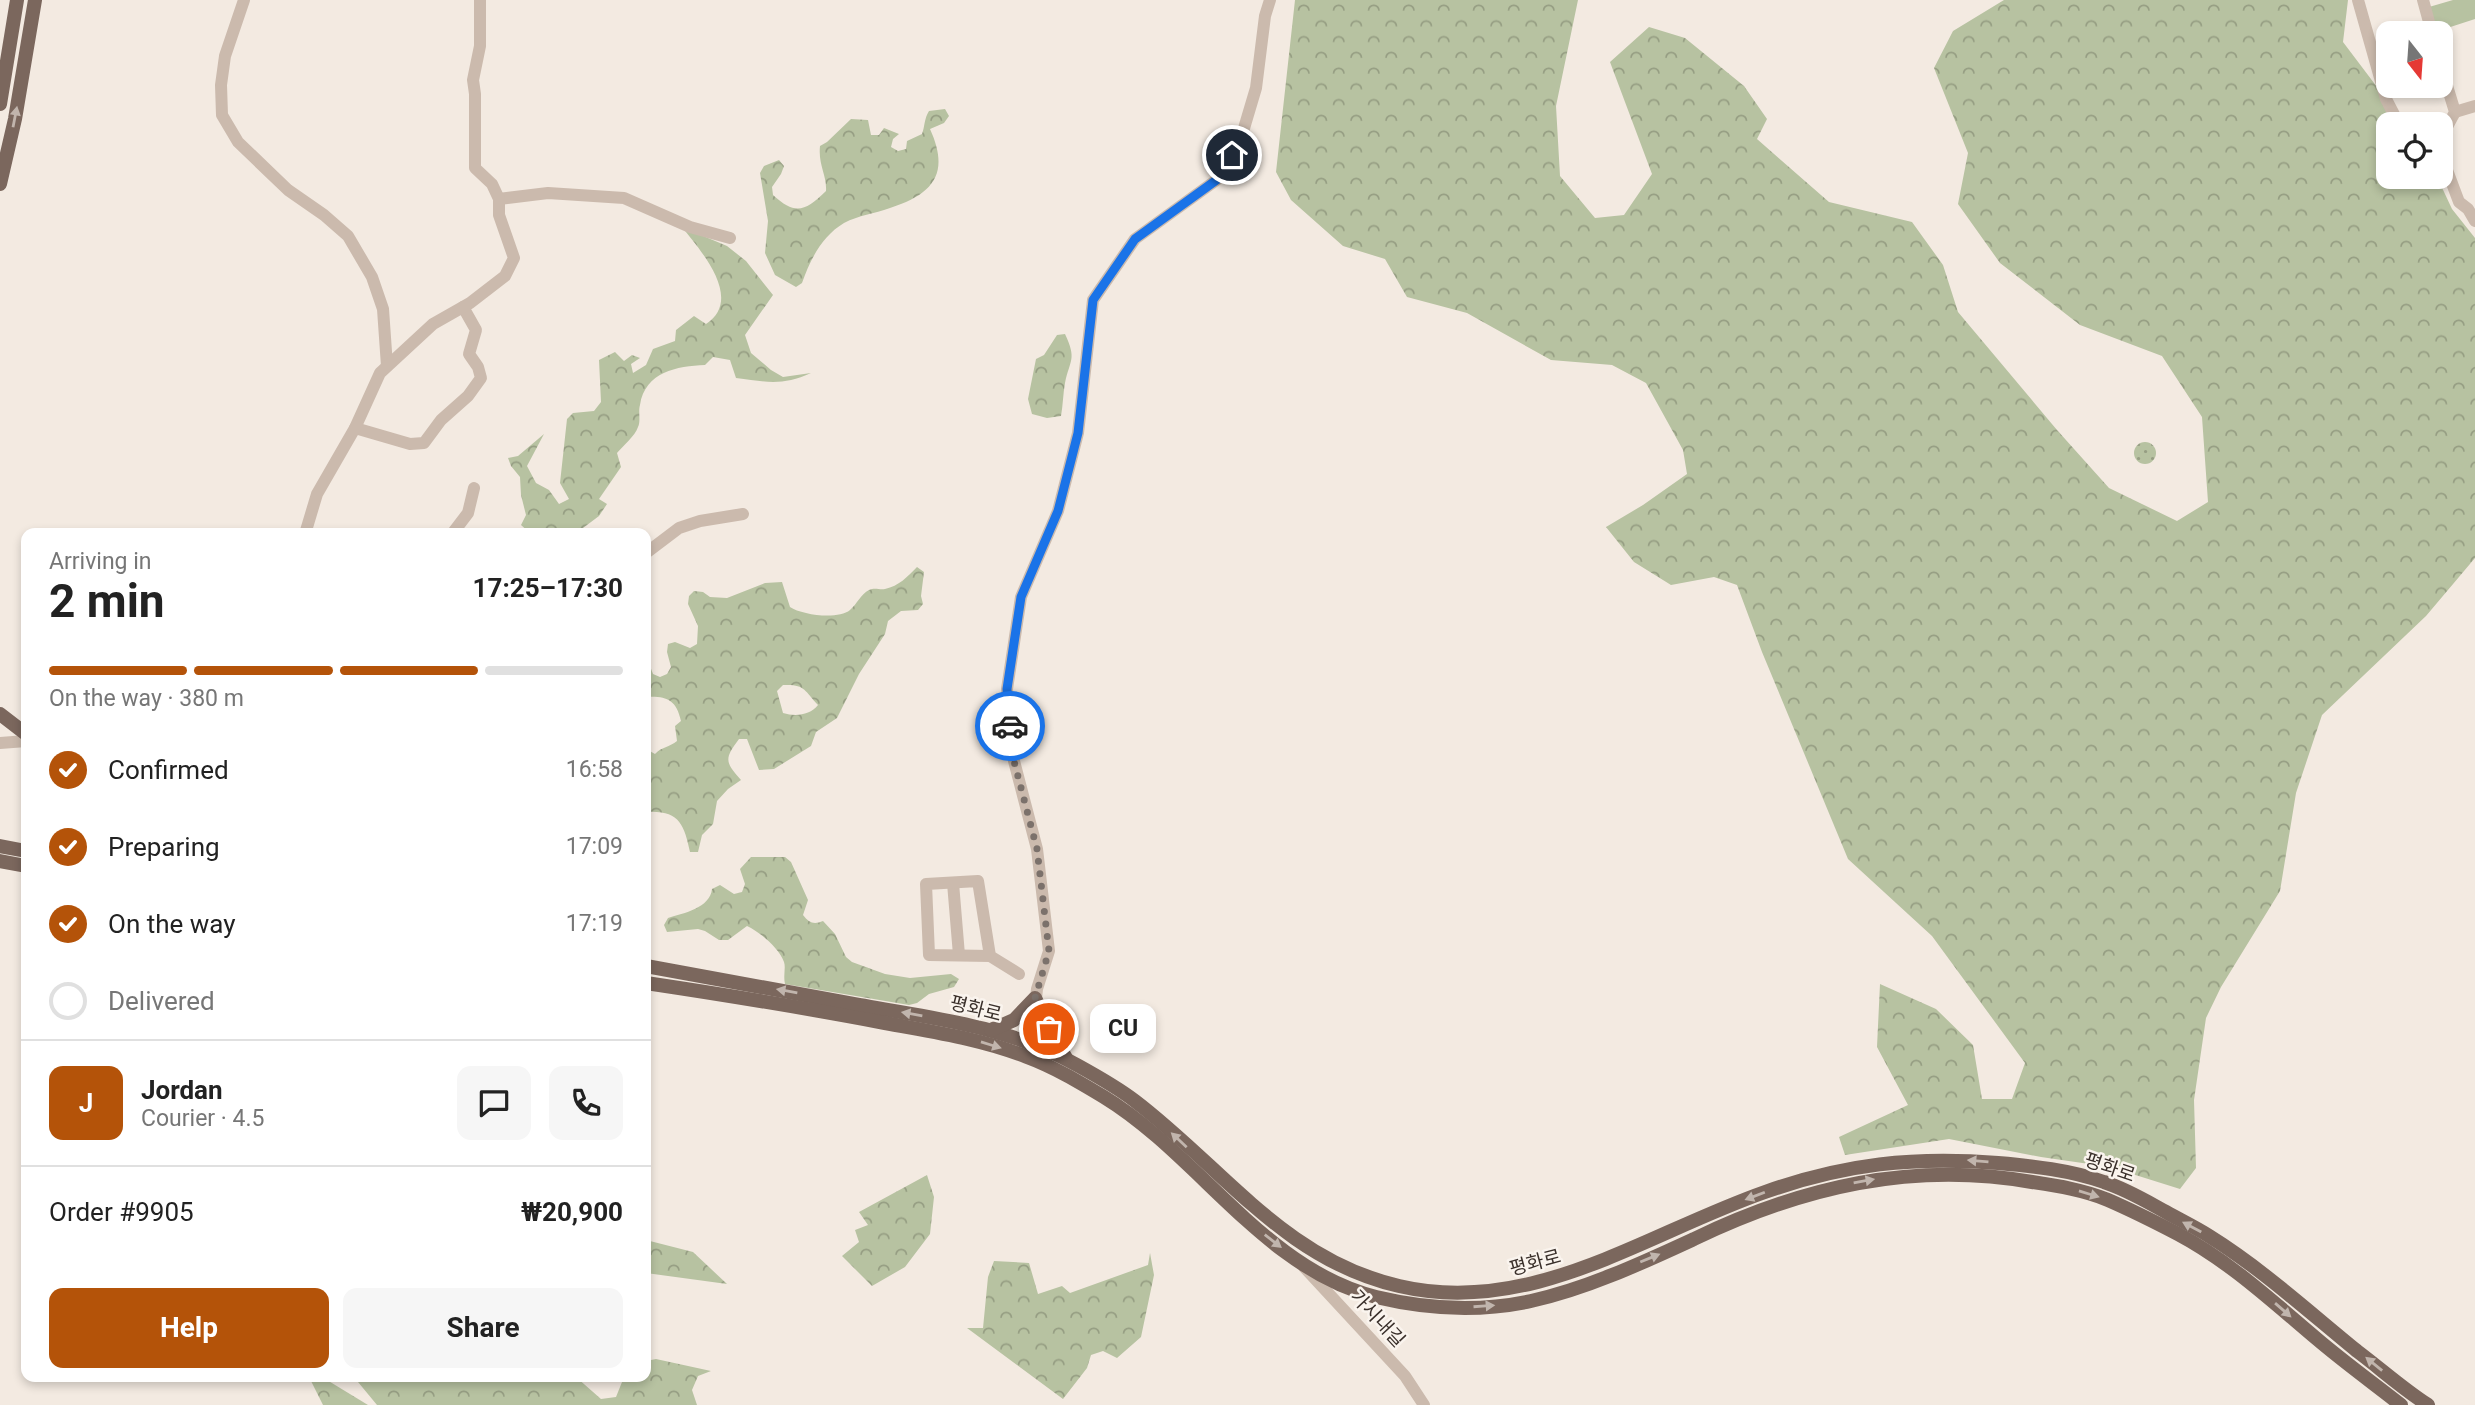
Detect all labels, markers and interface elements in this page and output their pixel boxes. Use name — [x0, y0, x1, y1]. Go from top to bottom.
north arrow — [2376, 21, 2454, 98]
map controls — [2376, 21, 2453, 189]
one-way arrow — [10, 106, 21, 128]
button: locate — [2376, 112, 2453, 189]
pin — [1202, 125, 1262, 185]
icon: home — [1213, 136, 1251, 174]
text: Arriving in — [49, 548, 152, 575]
text: 17:25–17:30 — [473, 573, 623, 603]
text: 2 min — [49, 574, 165, 628]
text: On the way · 380 m — [49, 685, 244, 712]
courier — [975, 691, 1045, 761]
icon: car — [991, 707, 1029, 745]
icon: check — [49, 751, 87, 789]
text: Confirmed — [108, 755, 229, 785]
text: 16:58 — [566, 756, 623, 783]
icon: check — [49, 828, 87, 866]
text: Preparing — [108, 832, 220, 862]
text: 17:09 — [566, 833, 623, 860]
icon: check — [49, 905, 87, 943]
text: On the way — [108, 909, 236, 939]
text: 17:19 — [566, 910, 623, 937]
text: Delivered — [108, 986, 215, 1016]
one-way arrow — [776, 986, 798, 997]
street label: 평화로 — [948, 991, 1004, 1026]
pin — [1019, 999, 1079, 1059]
callout: CU — [1091, 1004, 1158, 1054]
one-way arrow — [901, 1008, 923, 1019]
icon: bag — [1030, 1010, 1068, 1048]
text: CU — [1108, 1015, 1138, 1042]
one-way arrow — [980, 1041, 1001, 1051]
button: chat — [457, 1066, 531, 1140]
button: phone — [549, 1066, 623, 1140]
text: Jordan — [141, 1075, 223, 1105]
text: J — [79, 1088, 93, 1118]
text: Courier · 4.5 — [141, 1105, 264, 1132]
one-way arrow — [1171, 1133, 1188, 1149]
street label: 평화로 — [2081, 1148, 2138, 1187]
one-way arrow — [1967, 1155, 1989, 1166]
one-way arrow — [1853, 1175, 1875, 1186]
one-way arrow — [2079, 1189, 2100, 1200]
one-way arrow — [1744, 1190, 1765, 1201]
text: Order #9905 — [49, 1197, 194, 1227]
text: ₩20,900 — [521, 1197, 623, 1227]
one-way arrow — [2182, 1221, 2202, 1233]
one-way arrow — [1263, 1233, 1281, 1248]
street label: 평화로 — [1507, 1245, 1563, 1280]
one-way arrow — [1640, 1252, 1661, 1263]
street label: 가시내길 — [1345, 1285, 1410, 1352]
button: Help — [49, 1288, 329, 1368]
button: Share — [343, 1288, 623, 1368]
one-way arrow — [1473, 1301, 1495, 1312]
one-way arrow — [2274, 1302, 2292, 1318]
one-way arrow — [2365, 1356, 2383, 1371]

